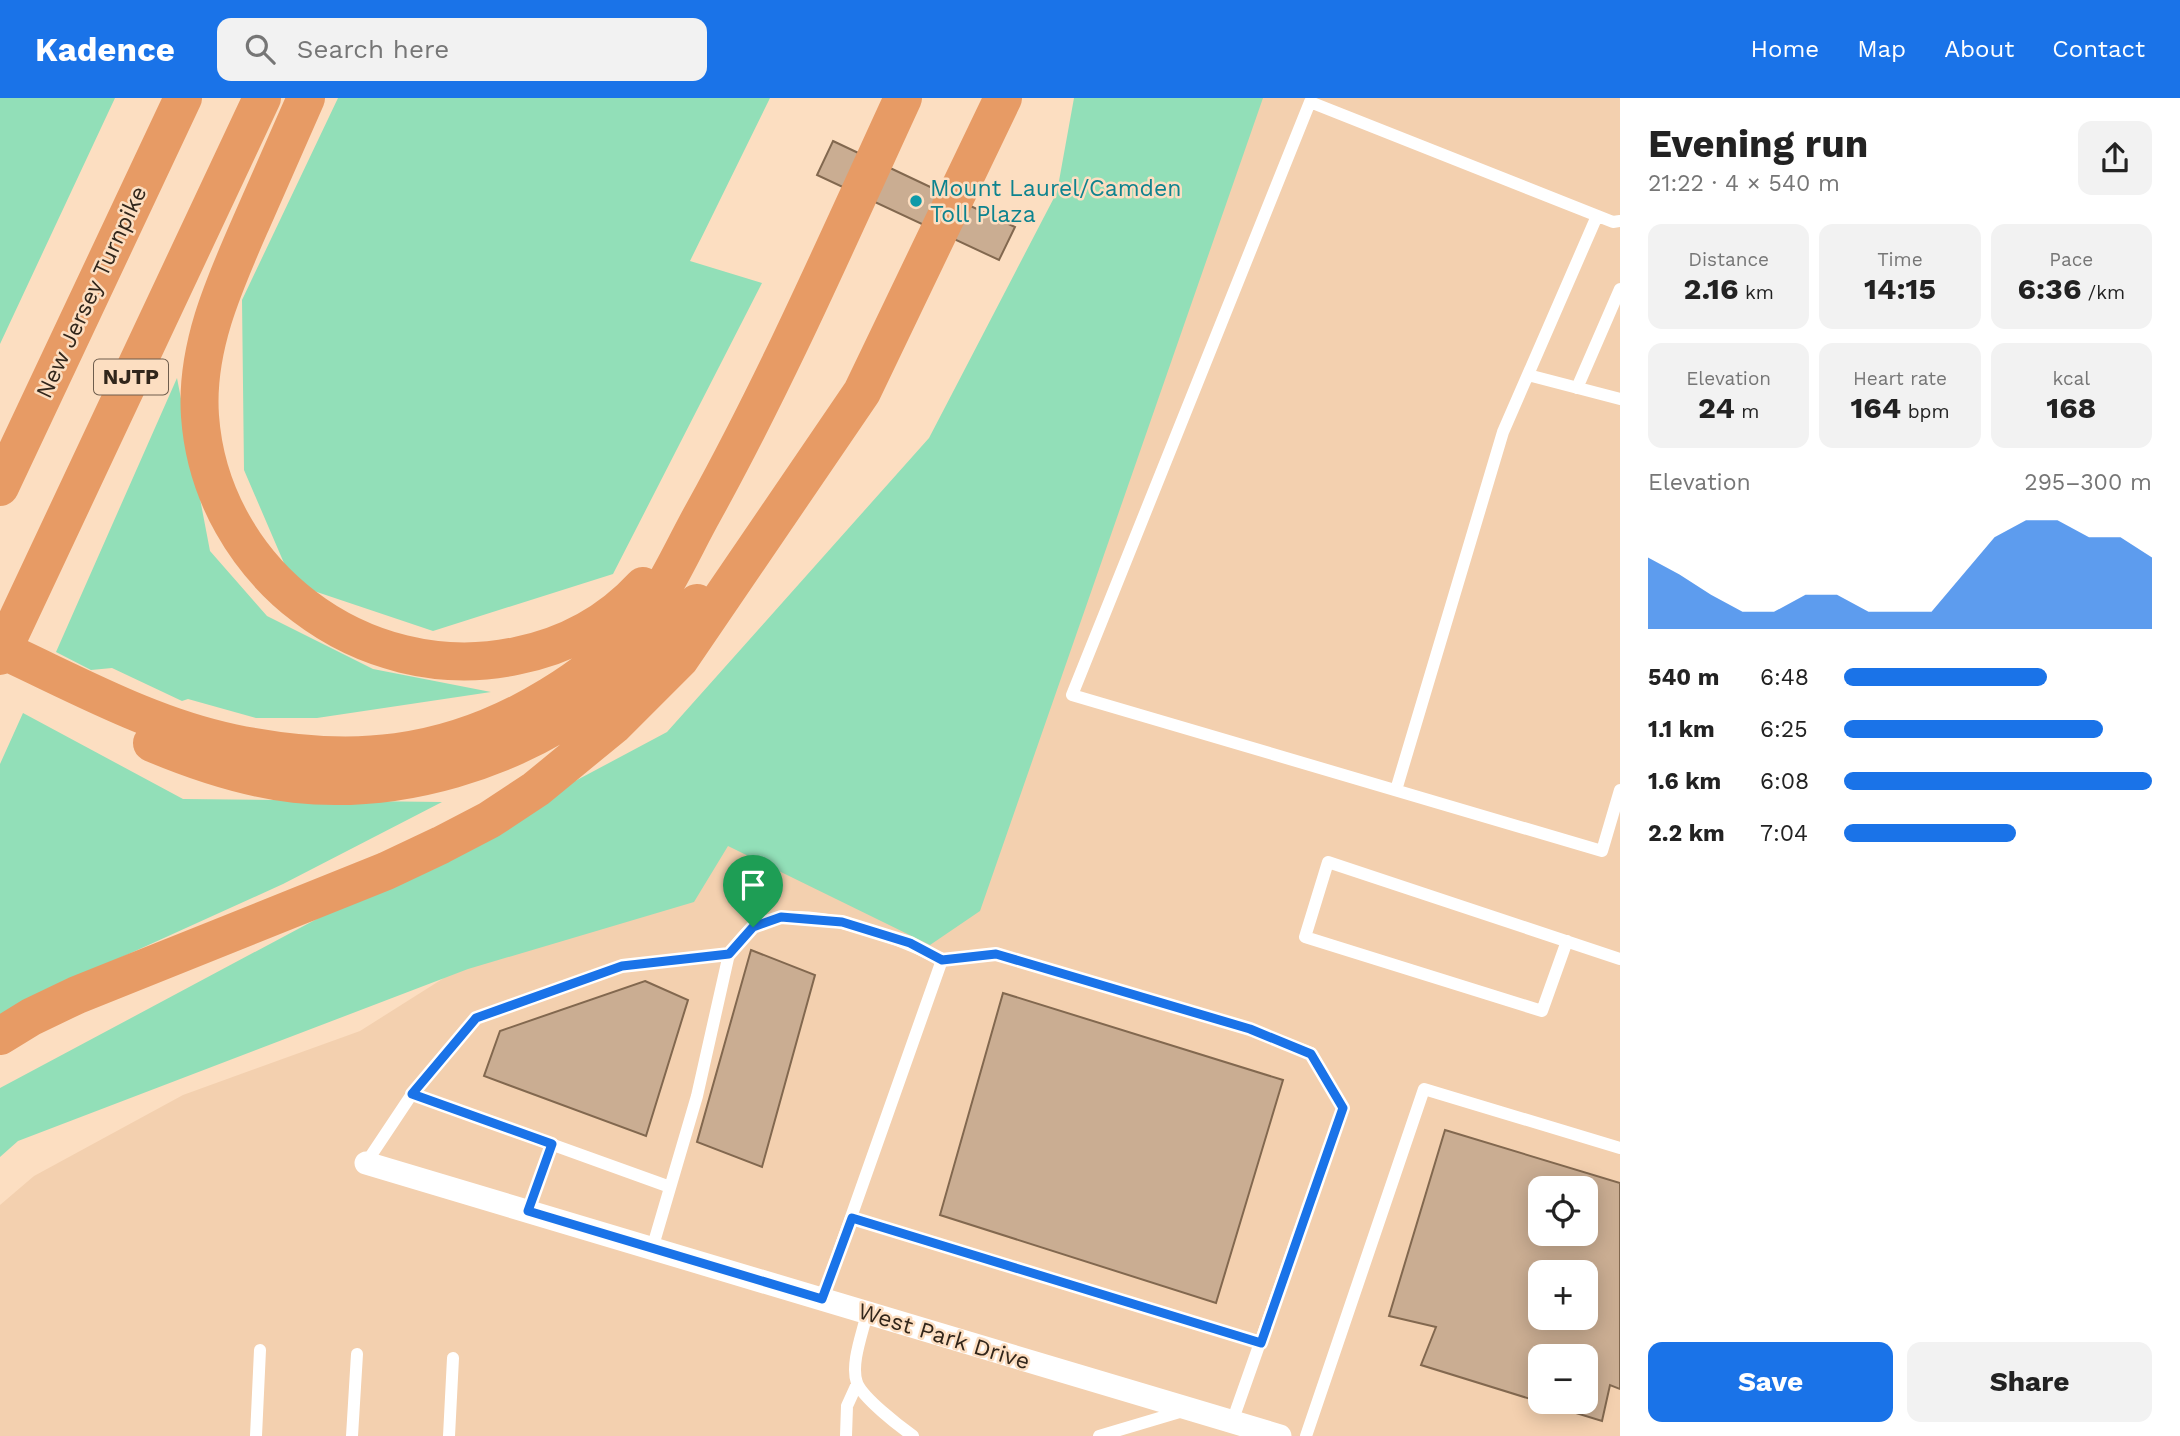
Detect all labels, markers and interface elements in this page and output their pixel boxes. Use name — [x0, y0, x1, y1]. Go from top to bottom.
search box — [217, 18, 707, 81]
text: Kadence — [35, 30, 175, 69]
icon: search — [241, 30, 279, 68]
text: Search here — [297, 34, 449, 64]
text: Home — [1751, 35, 1819, 63]
text: Map — [1857, 35, 1906, 63]
text: About — [1944, 35, 2014, 63]
text: Contact — [2052, 35, 2145, 63]
button: share — [2078, 121, 2152, 195]
text: Evening run — [1648, 122, 1868, 166]
text: 21:22 · 4 × 540 m — [1648, 170, 1840, 197]
place label: Mount Laurel/Camden Toll Plaza — [930, 175, 1182, 228]
street label: New Jersey Turnpike — [30, 182, 152, 402]
marker: Mount Laurel/Camden Toll Plaza — [908, 193, 924, 209]
text: Distance — [1688, 248, 1769, 271]
text: Time — [1877, 248, 1923, 271]
text: Pace — [2049, 248, 2093, 271]
text: 2.16 — [1684, 271, 1738, 306]
text: 14:15 — [1864, 271, 1936, 306]
text: 6:36 — [2018, 271, 2081, 306]
text: km — [1738, 281, 1774, 304]
text: /km — [2081, 281, 2125, 304]
road number: NJTP — [94, 360, 168, 394]
text: Elevation — [1686, 367, 1771, 390]
text: Heart rate — [1853, 367, 1947, 390]
text: kcal — [2053, 367, 2090, 390]
text: 24 — [1698, 390, 1735, 425]
text: 164 — [1850, 390, 1901, 425]
text: 168 — [2046, 390, 2096, 425]
text: m — [1735, 400, 1759, 423]
text: bpm — [1901, 400, 1950, 423]
text: Elevation — [1648, 469, 1751, 496]
text: 295–300 m — [2024, 469, 2152, 496]
text: 540 m — [1648, 664, 1719, 691]
text: 6:48 — [1760, 664, 1809, 691]
text: 1.1 km — [1648, 716, 1715, 743]
text: 6:25 — [1760, 716, 1808, 743]
text: 1.6 km — [1648, 768, 1721, 795]
text: 6:08 — [1760, 768, 1809, 795]
text: 2.2 km — [1648, 820, 1725, 847]
text: 7:04 — [1760, 820, 1808, 847]
pin — [723, 855, 783, 927]
icon: arrive — [734, 866, 772, 904]
map controls — [1528, 1176, 1598, 1414]
button: locate — [1528, 1176, 1598, 1246]
button: + — [1528, 1260, 1598, 1330]
street label: West Park Drive — [855, 1298, 1033, 1375]
button: Save — [1648, 1342, 1893, 1422]
button: Share — [1907, 1342, 2152, 1422]
button: − — [1528, 1344, 1598, 1414]

